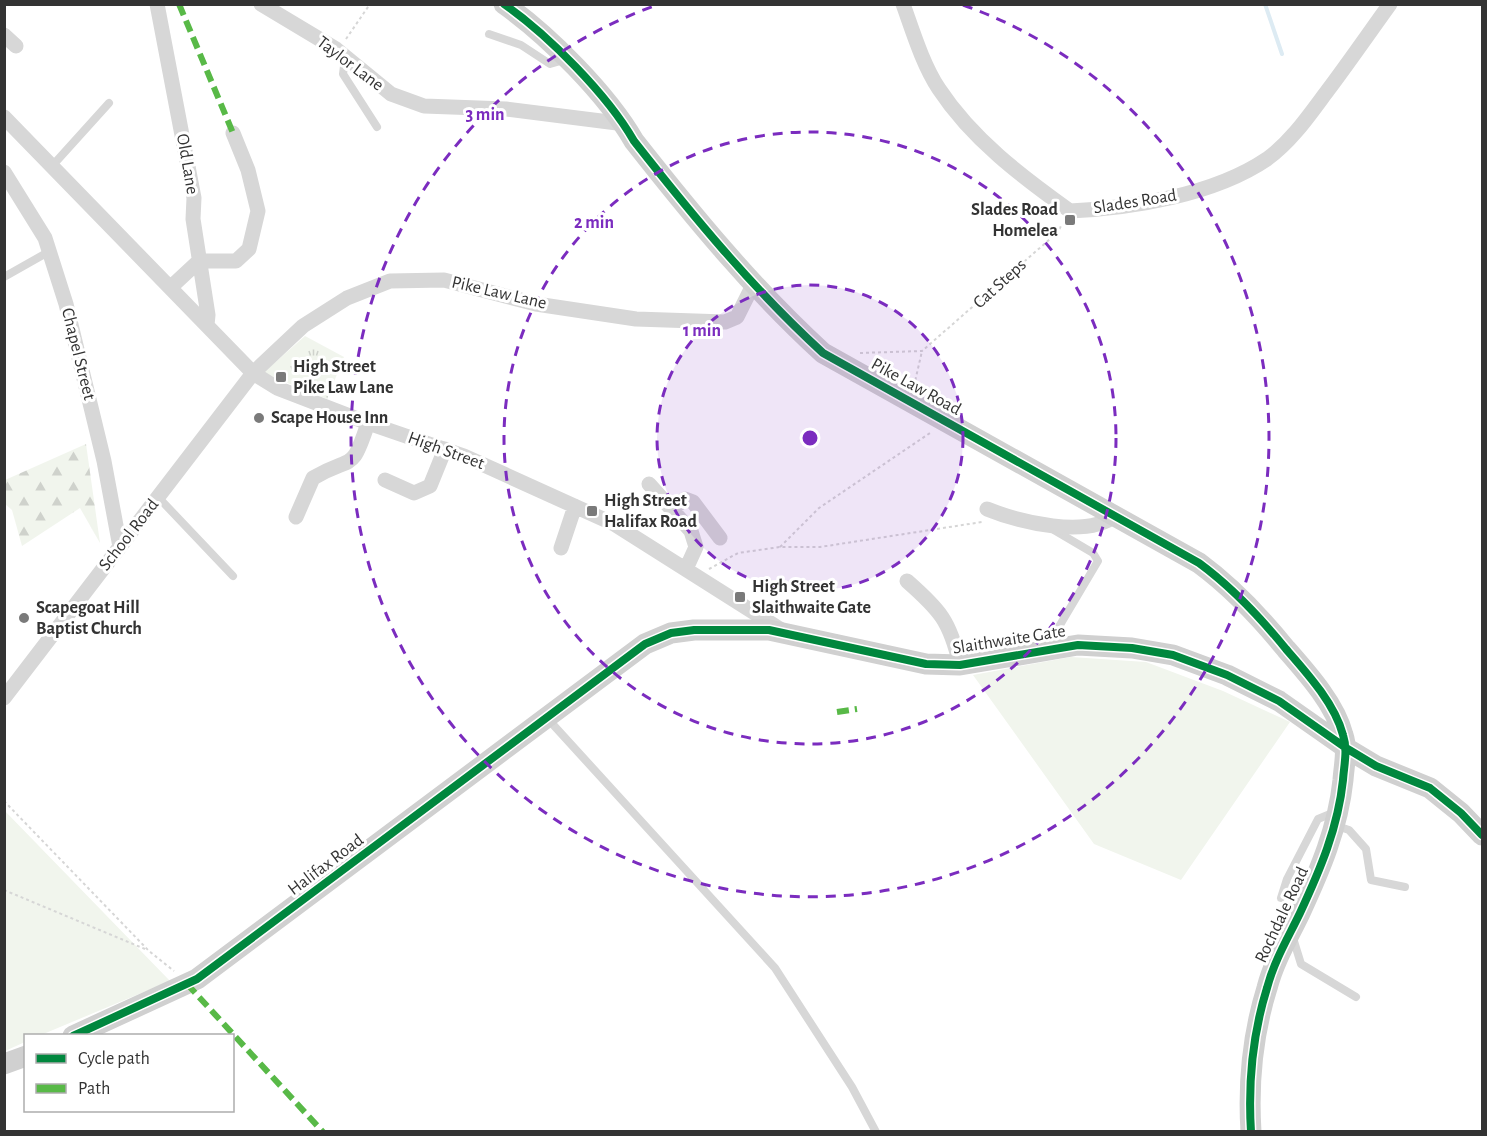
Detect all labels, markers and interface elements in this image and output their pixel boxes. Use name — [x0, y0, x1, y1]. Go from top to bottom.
street label: Taylor Lane — [313, 33, 387, 95]
text: 3 min — [465, 106, 505, 124]
street label: Old Lane — [173, 132, 201, 196]
street label: Slades Road — [1092, 187, 1178, 217]
place label: Slades Road Homelea — [971, 201, 1059, 240]
marker: Slades Road Homelea — [1063, 213, 1077, 227]
text: 2 min — [574, 214, 614, 232]
street label: Cat Steps — [970, 256, 1030, 312]
street label: Pike Law Lane — [450, 273, 548, 313]
street label: Chapel Street — [58, 306, 98, 402]
text: 1 min — [683, 322, 721, 340]
street label: Pike Law Road — [868, 355, 964, 419]
place label: High Street Pike Law Lane — [293, 358, 393, 397]
marker: High Street Pike Law Lane — [274, 370, 288, 384]
place label: Scape House Inn — [271, 409, 388, 427]
marker: Scape House Inn — [252, 411, 266, 425]
centre of rings — [800, 428, 820, 448]
street label: High Street — [405, 429, 487, 473]
place label: High Street Halifax Road — [604, 492, 697, 531]
street label: School Road — [96, 496, 162, 574]
marker: High Street Halifax Road — [585, 504, 599, 518]
place label: High Street Slaithwaite Gate — [752, 578, 871, 617]
marker: High Street Slaithwaite Gate — [733, 590, 747, 604]
place label: Scapegoat Hill Baptist Church — [36, 599, 142, 638]
marker: Scapegoat Hill Baptist Church — [17, 611, 31, 625]
street label: Slaithwaite Gate — [951, 622, 1067, 658]
street label: Halifax Road — [285, 831, 367, 899]
street label: Rochdale Road — [1252, 864, 1312, 966]
legend — [24, 1034, 234, 1112]
text: Cycle path — [78, 1050, 150, 1068]
text: Path — [78, 1080, 110, 1098]

